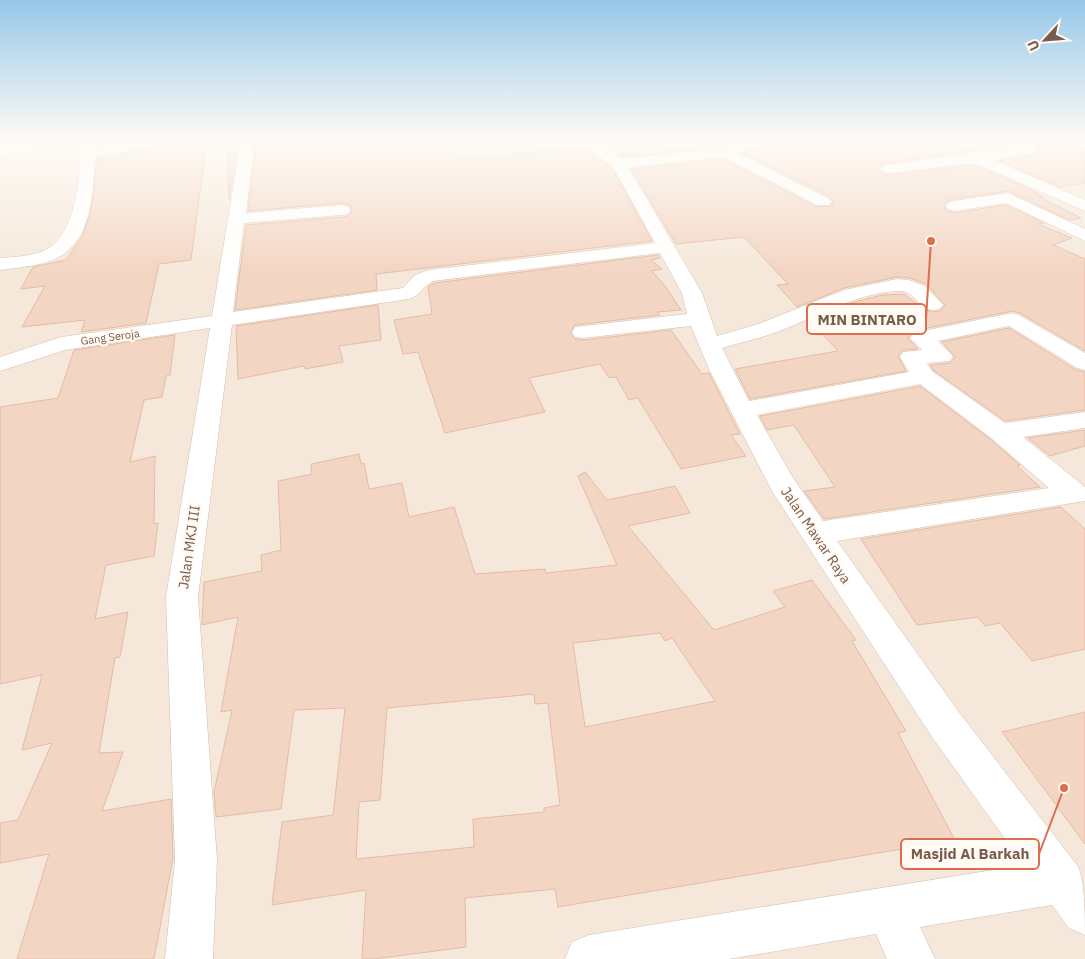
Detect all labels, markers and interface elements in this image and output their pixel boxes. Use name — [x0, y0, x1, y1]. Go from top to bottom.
north arrow — [1020, 15, 1070, 65]
text: U — [1023, 37, 1044, 54]
callout: MIN BINTARO — [807, 304, 926, 334]
text: MIN BINTARO — [817, 310, 917, 329]
street label: Gang Seroja — [80, 326, 140, 348]
street label: Jalan Mawar Raya — [777, 483, 855, 587]
street label: Jalan MKJ III — [174, 504, 204, 590]
callout: Masjid Al Barkah — [901, 839, 1039, 869]
text: Masjid Al Barkah — [911, 844, 1029, 863]

